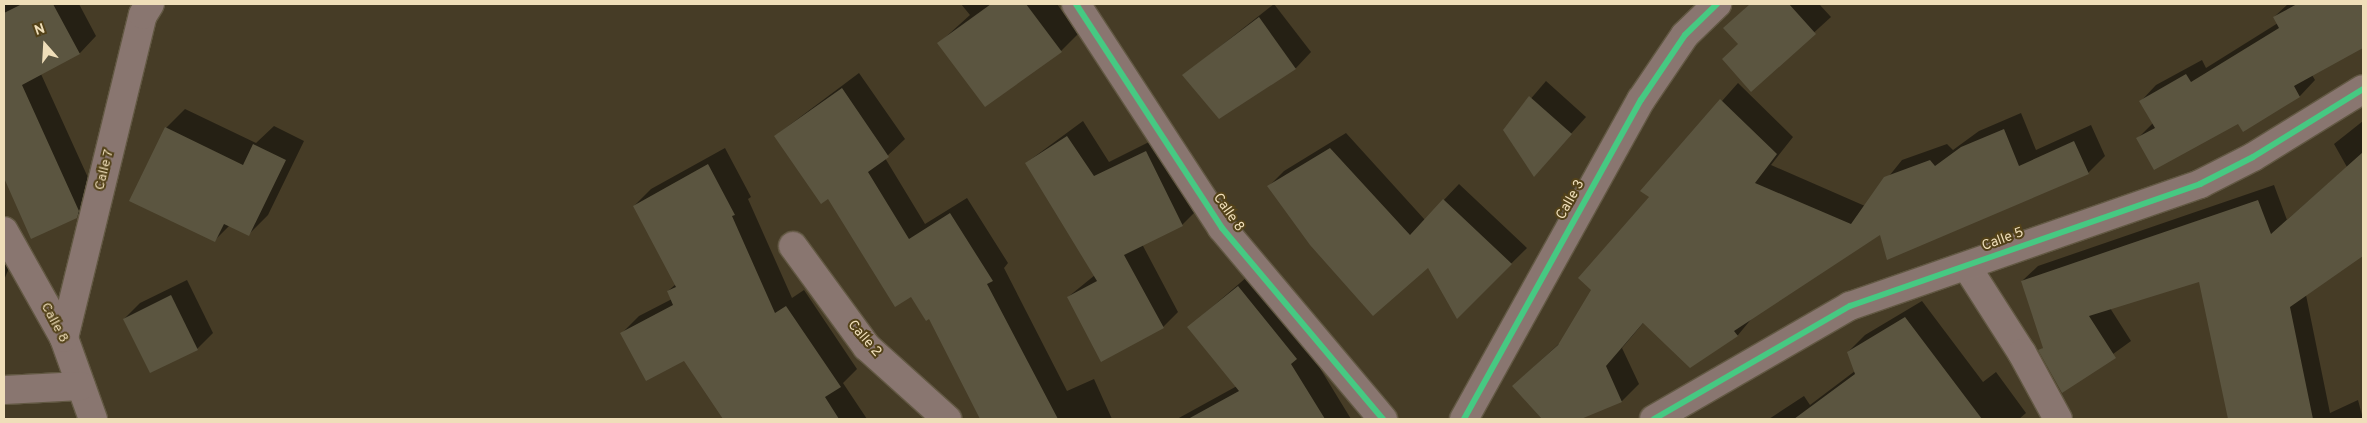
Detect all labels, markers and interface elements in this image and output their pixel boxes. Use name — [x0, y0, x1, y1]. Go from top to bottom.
north arrow — [20, 20, 70, 70]
text: N — [32, 21, 47, 40]
street label: Calle 7 — [92, 148, 118, 192]
street label: Calle 3 — [1553, 177, 1589, 223]
street label: Calle 8 — [1209, 191, 1247, 235]
street label: Calle 5 — [1980, 225, 2026, 255]
street label: Calle 8 — [36, 300, 72, 346]
street label: Calle 2 — [844, 317, 884, 361]

